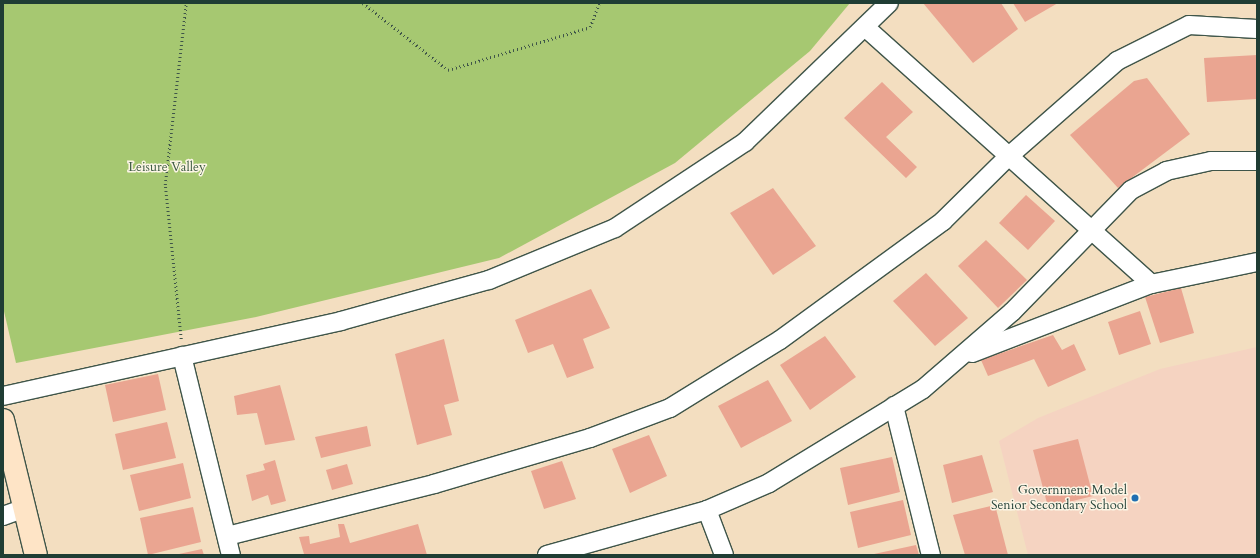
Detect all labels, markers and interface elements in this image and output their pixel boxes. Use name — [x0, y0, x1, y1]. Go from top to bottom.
park label: Leisure Valley — [128, 159, 206, 175]
place label: Government Model Senior Secondary School — [991, 483, 1127, 514]
marker: Government Model Senior Secondary School — [1130, 493, 1140, 503]

